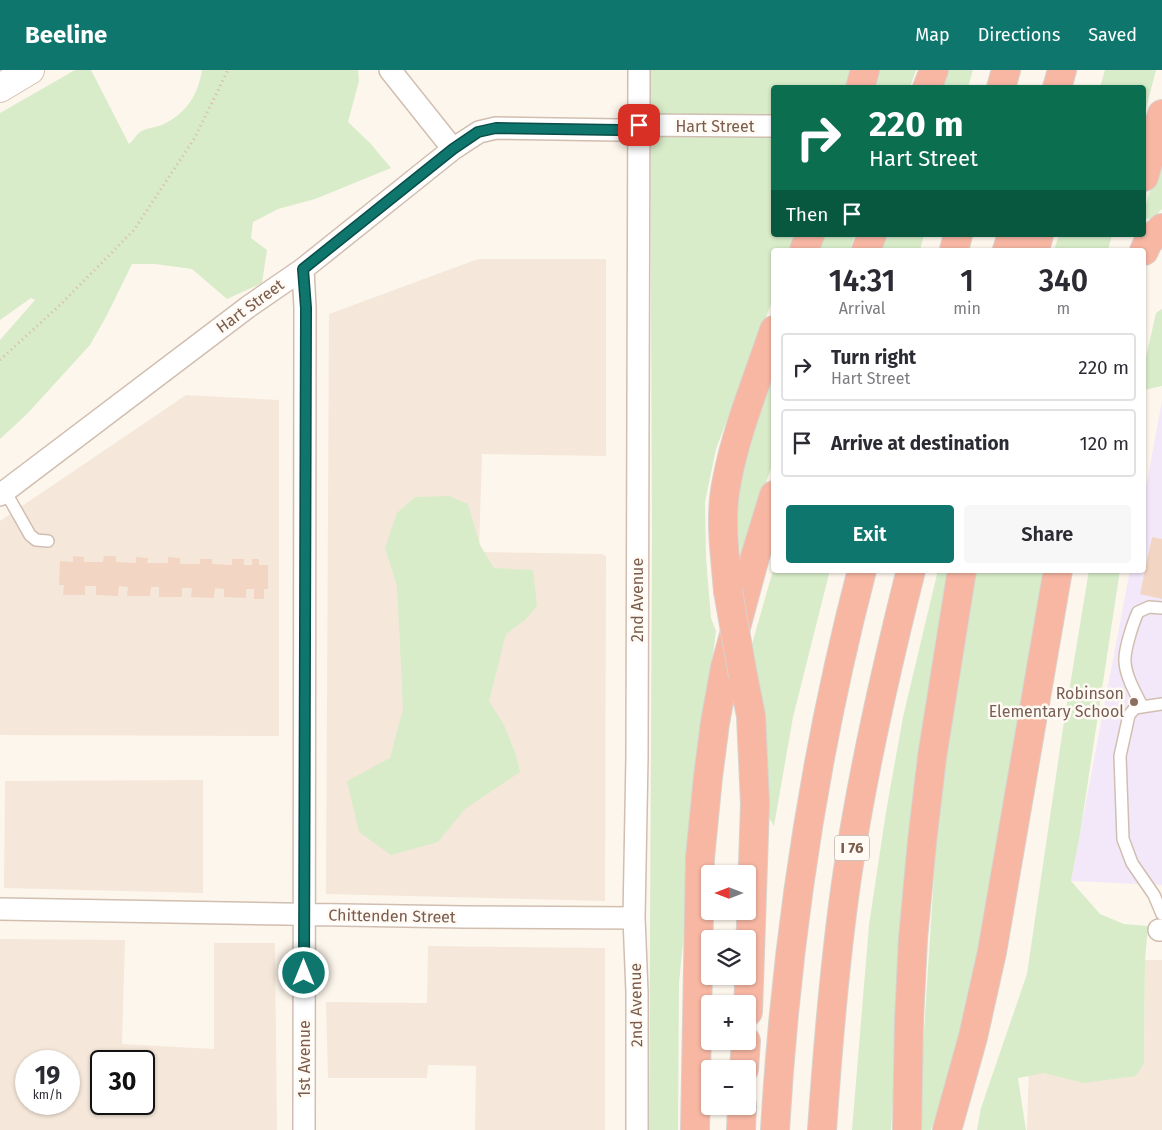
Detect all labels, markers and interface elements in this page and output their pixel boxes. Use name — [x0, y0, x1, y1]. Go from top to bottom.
text: Beeline — [25, 21, 107, 49]
text: Map — [915, 24, 950, 46]
text: Directions — [978, 24, 1060, 46]
text: Saved — [1088, 24, 1137, 46]
text: 220 m — [869, 103, 964, 145]
pin — [618, 104, 660, 146]
icon: right — [786, 105, 851, 170]
icon: arrive — [625, 111, 653, 139]
street label: Hart Street — [675, 117, 755, 136]
text: Hart Street — [869, 145, 978, 172]
icon: arrive — [838, 200, 866, 228]
text: Then — [786, 203, 828, 226]
text: 14:31 — [829, 263, 895, 299]
text: 1 — [960, 263, 974, 299]
text: 340 — [1039, 263, 1088, 299]
street label: Hart Street — [212, 275, 288, 337]
text: Arrival — [839, 299, 886, 318]
text: min — [953, 299, 981, 318]
text: m — [1057, 299, 1070, 318]
text: Turn right — [831, 346, 916, 369]
icon: right — [788, 353, 816, 381]
text: 220 m — [1078, 356, 1129, 379]
text: Hart Street — [831, 369, 910, 388]
icon: arrive — [788, 429, 816, 457]
text: Arrive at destination — [831, 432, 1010, 455]
text: 120 m — [1079, 432, 1129, 455]
button: Exit — [786, 505, 954, 563]
button: Share — [964, 505, 1131, 563]
street label: 2nd Avenue — [628, 558, 647, 642]
place label: Robinson Elementary School — [989, 684, 1124, 721]
marker: Robinson Elementary School — [1128, 696, 1140, 708]
road number: I 76 — [834, 836, 870, 860]
north arrow — [701, 865, 756, 920]
map controls — [701, 865, 756, 1115]
street label: Chittenden Street — [328, 905, 456, 927]
button: layers — [701, 930, 756, 985]
position arrow — [277, 946, 329, 998]
street label: 2nd Avenue — [626, 963, 646, 1047]
button: + — [701, 995, 756, 1050]
street label: 1st Avenue — [295, 1020, 314, 1098]
speed limit sign: 30 — [90, 1050, 155, 1115]
button: − — [701, 1060, 756, 1115]
text: 19 — [35, 1061, 60, 1091]
text: km/h — [33, 1088, 62, 1102]

